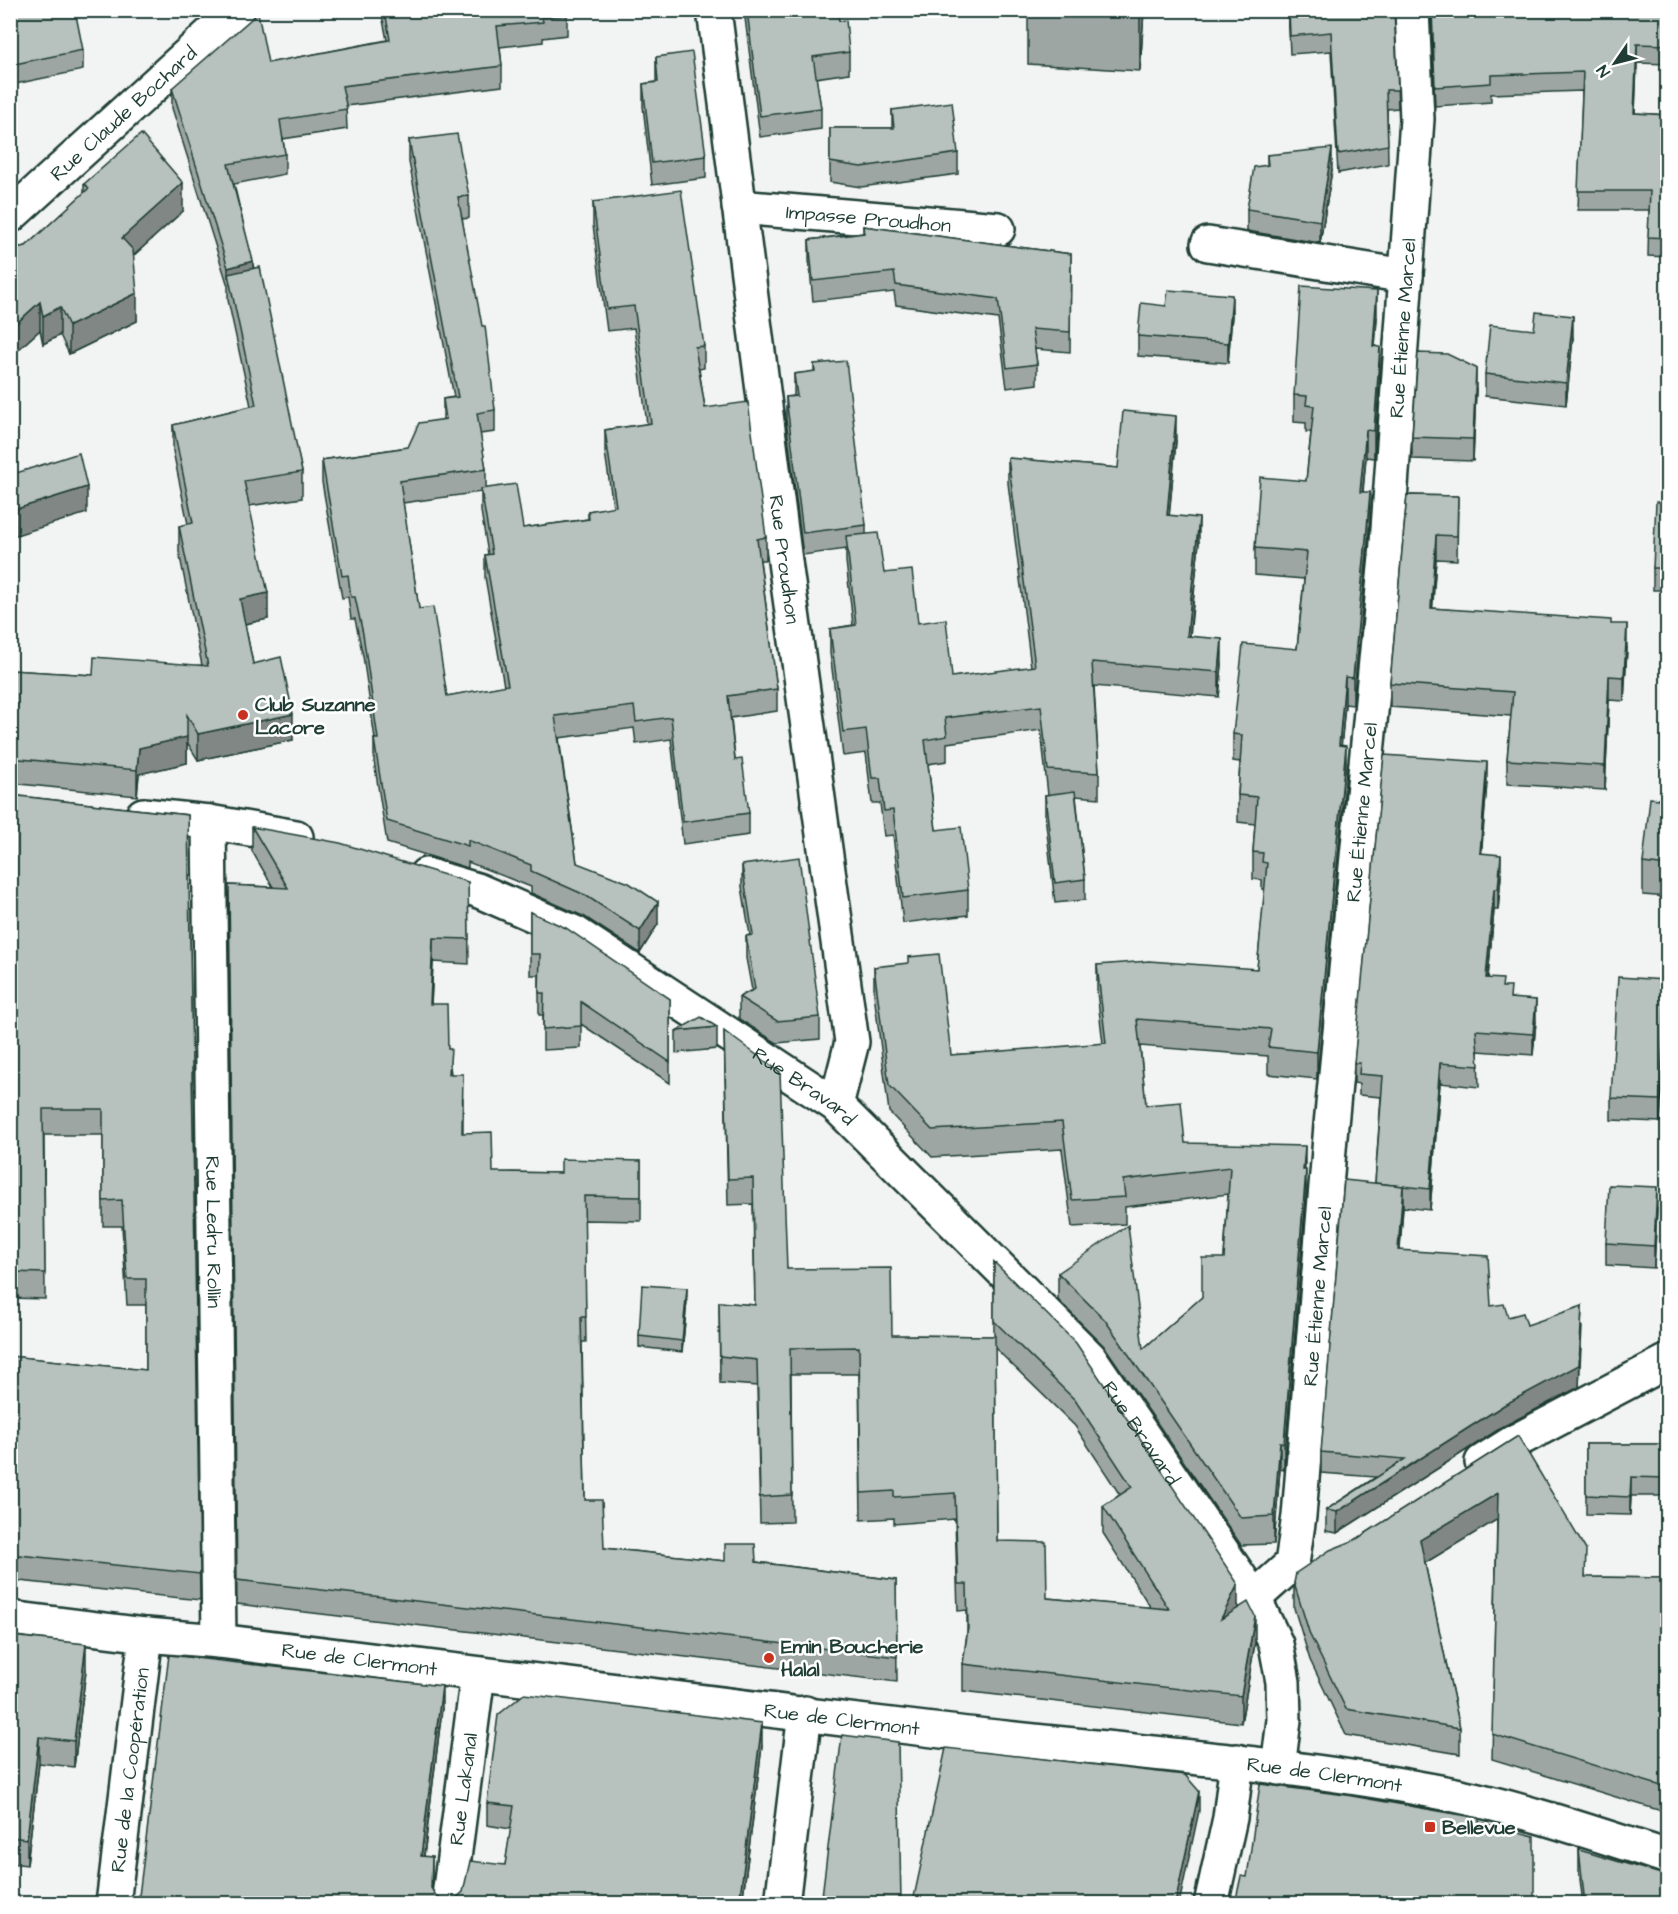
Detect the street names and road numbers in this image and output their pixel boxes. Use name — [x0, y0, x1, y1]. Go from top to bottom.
street label: Rue Claude Bochard — [44, 40, 204, 188]
street label: Impasse Proudhon — [785, 198, 952, 240]
street label: Rue Étienne Marcel — [1383, 237, 1424, 419]
street label: Rue Proudhon — [762, 493, 807, 626]
street label: Rue Étienne Marcel — [1340, 721, 1385, 903]
street label: Rue Bravard — [747, 1041, 862, 1132]
street label: Rue Ledru Rollin — [198, 1156, 228, 1308]
street label: Rue Étienne Marcel — [1297, 1205, 1339, 1387]
street label: Rue Bravard — [1095, 1376, 1186, 1491]
street label: Rue de Clermont — [280, 1636, 439, 1684]
street label: Rue de la Coopération — [104, 1666, 157, 1874]
street label: Rue de Clermont — [762, 1697, 921, 1743]
street label: Rue Lakanal — [443, 1731, 485, 1847]
street label: Rue de Clermont — [1245, 1750, 1404, 1800]

